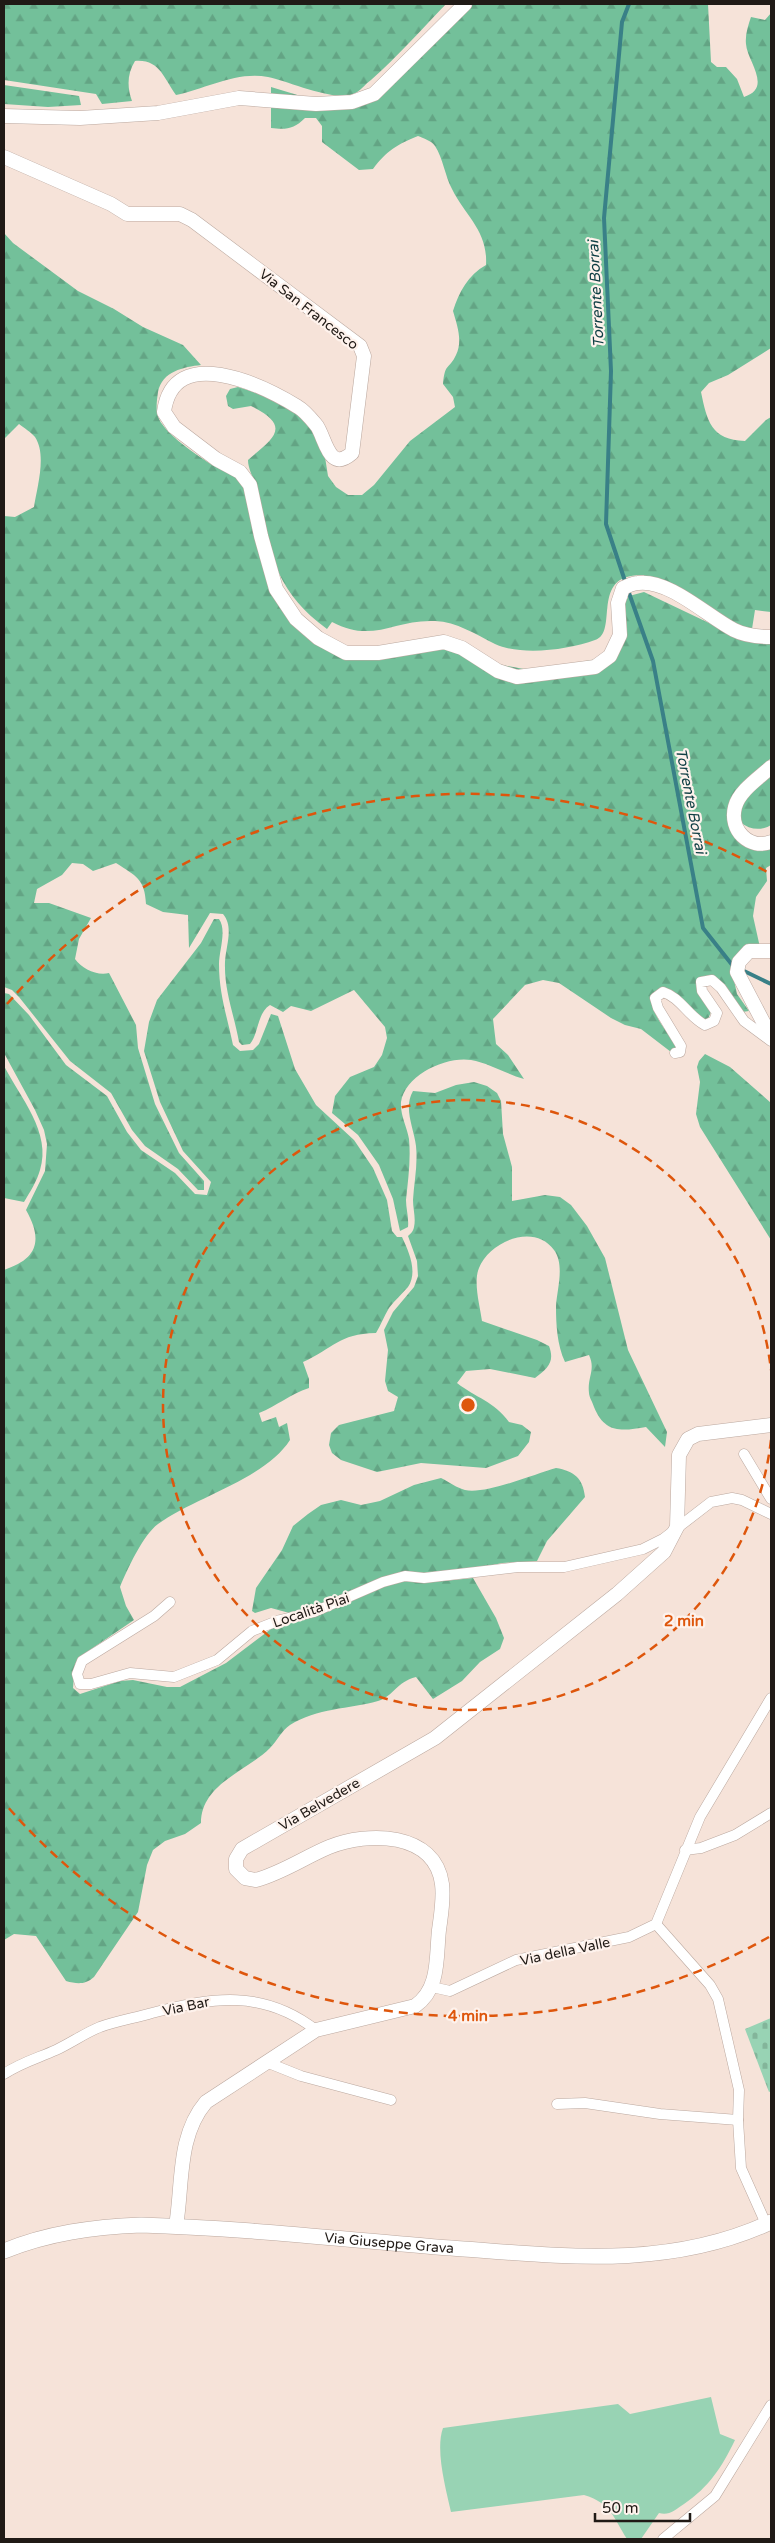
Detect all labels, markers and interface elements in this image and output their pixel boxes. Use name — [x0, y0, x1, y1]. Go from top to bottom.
water label: Torrente Borrai — [584, 238, 608, 348]
street label: Via San Francesco — [256, 265, 362, 353]
water label: Torrente Borrai — [672, 747, 710, 858]
centre of rings — [459, 1396, 477, 1414]
street label: Località Piai — [271, 1589, 352, 1632]
text: 2 min — [664, 1612, 704, 1630]
street label: Via Belvedere — [276, 1774, 363, 1834]
street label: Via della Valle — [519, 1934, 612, 1969]
street label: Via Bar — [161, 1993, 212, 2020]
text: 4 min — [448, 2007, 488, 2025]
street label: Via Giuseppe Grava — [324, 2229, 455, 2257]
scale bar — [595, 2490, 690, 2522]
text: 50 m — [602, 2499, 639, 2517]

